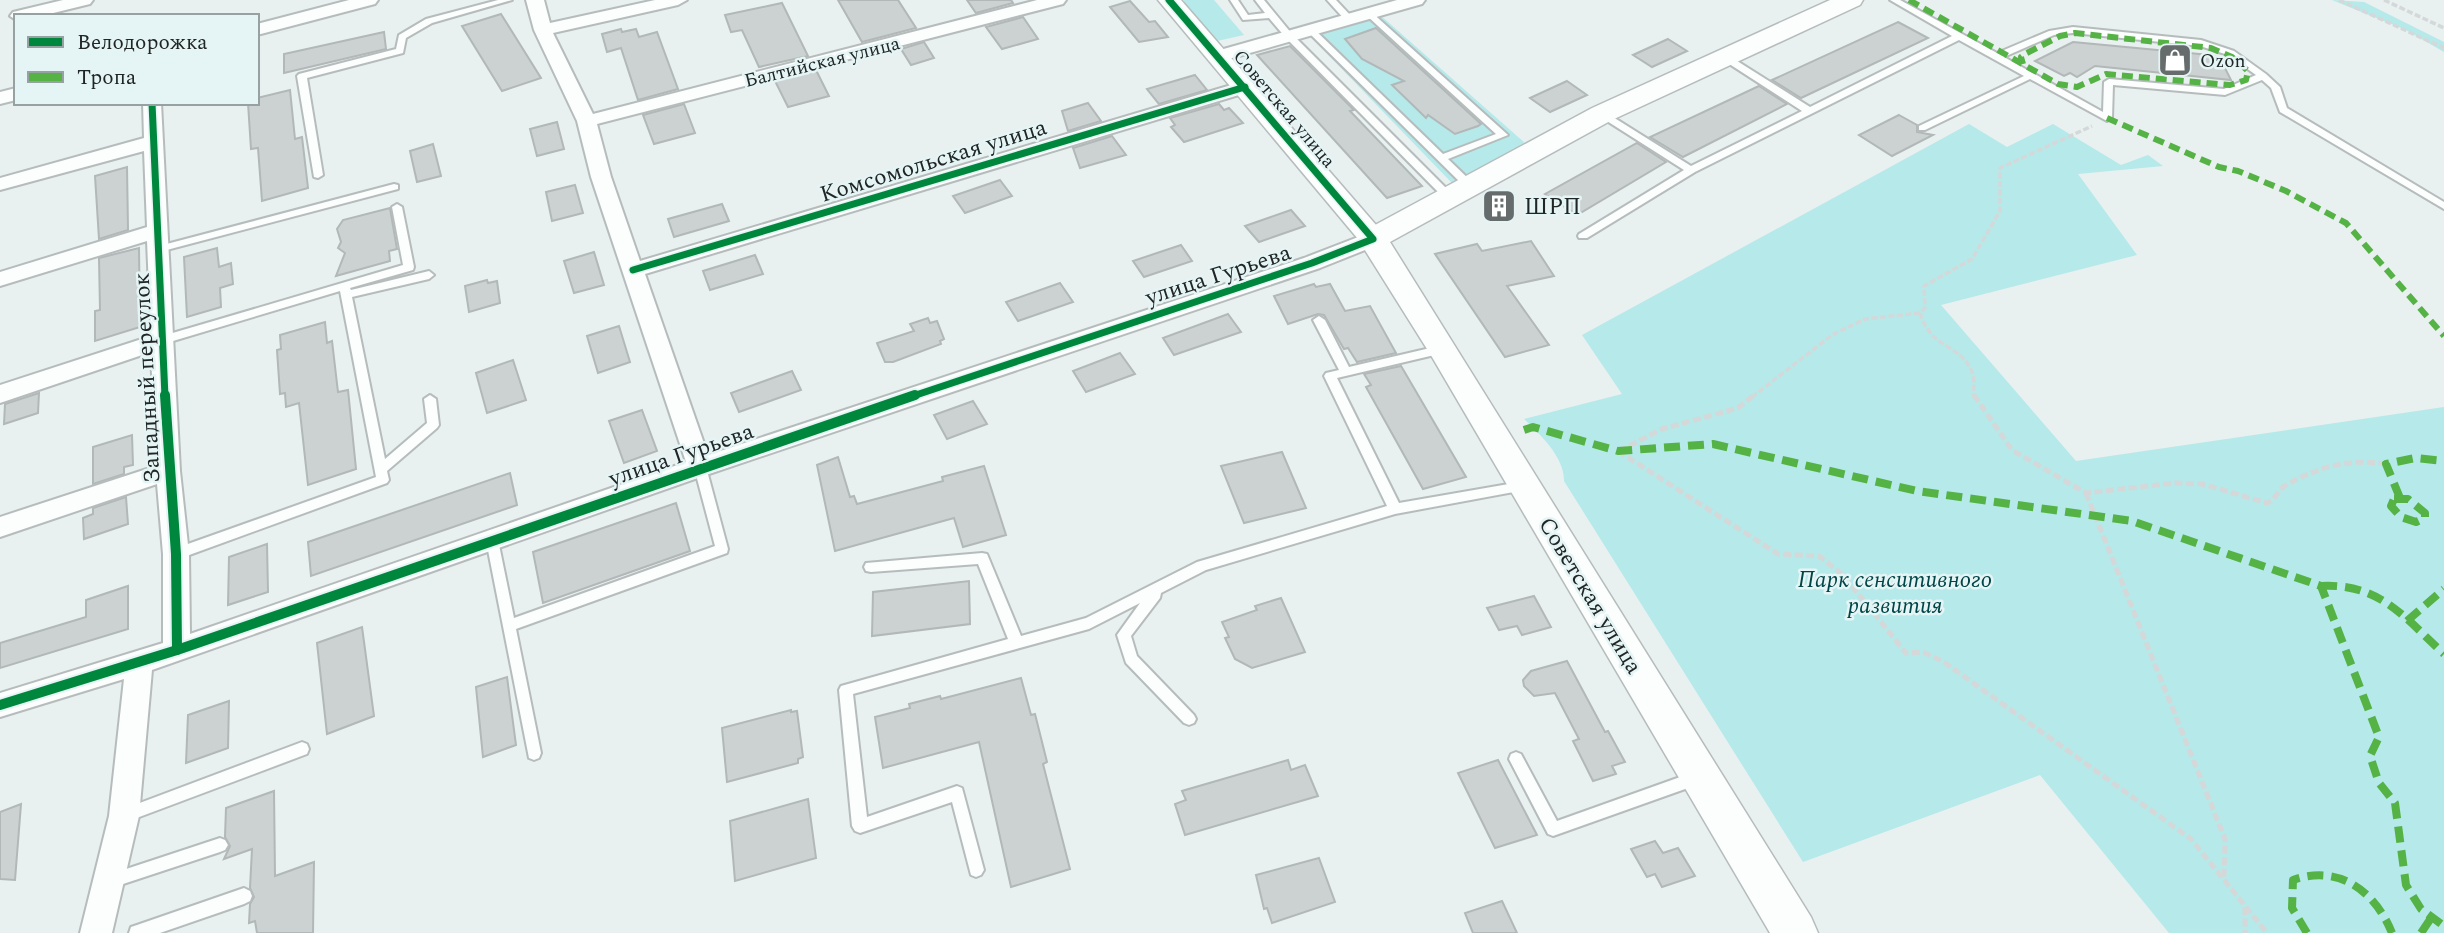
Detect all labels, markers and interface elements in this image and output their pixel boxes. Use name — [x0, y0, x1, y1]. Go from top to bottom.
legend — [14, 14, 259, 105]
text: Велодорожка — [77, 27, 208, 59]
street label: Балтийская улица — [742, 29, 904, 96]
shop icon: Ozon — [2156, 41, 2194, 79]
street label: Советская улица — [1226, 43, 1343, 175]
place label: Ozon — [2200, 47, 2246, 76]
text: Тропа — [77, 62, 137, 94]
street label: Комсомольская улица — [816, 110, 1051, 213]
building icon: ШРП — [1480, 187, 1518, 225]
place label: ШРП — [1524, 190, 1581, 225]
street label: улица Гурьева — [1140, 235, 1296, 316]
street label: Западный переулок — [124, 272, 170, 484]
street label: улица Гурьева — [603, 414, 759, 497]
street label: Советская улица — [1529, 511, 1651, 681]
park label: Парк сенситивного развития — [1798, 563, 1992, 624]

